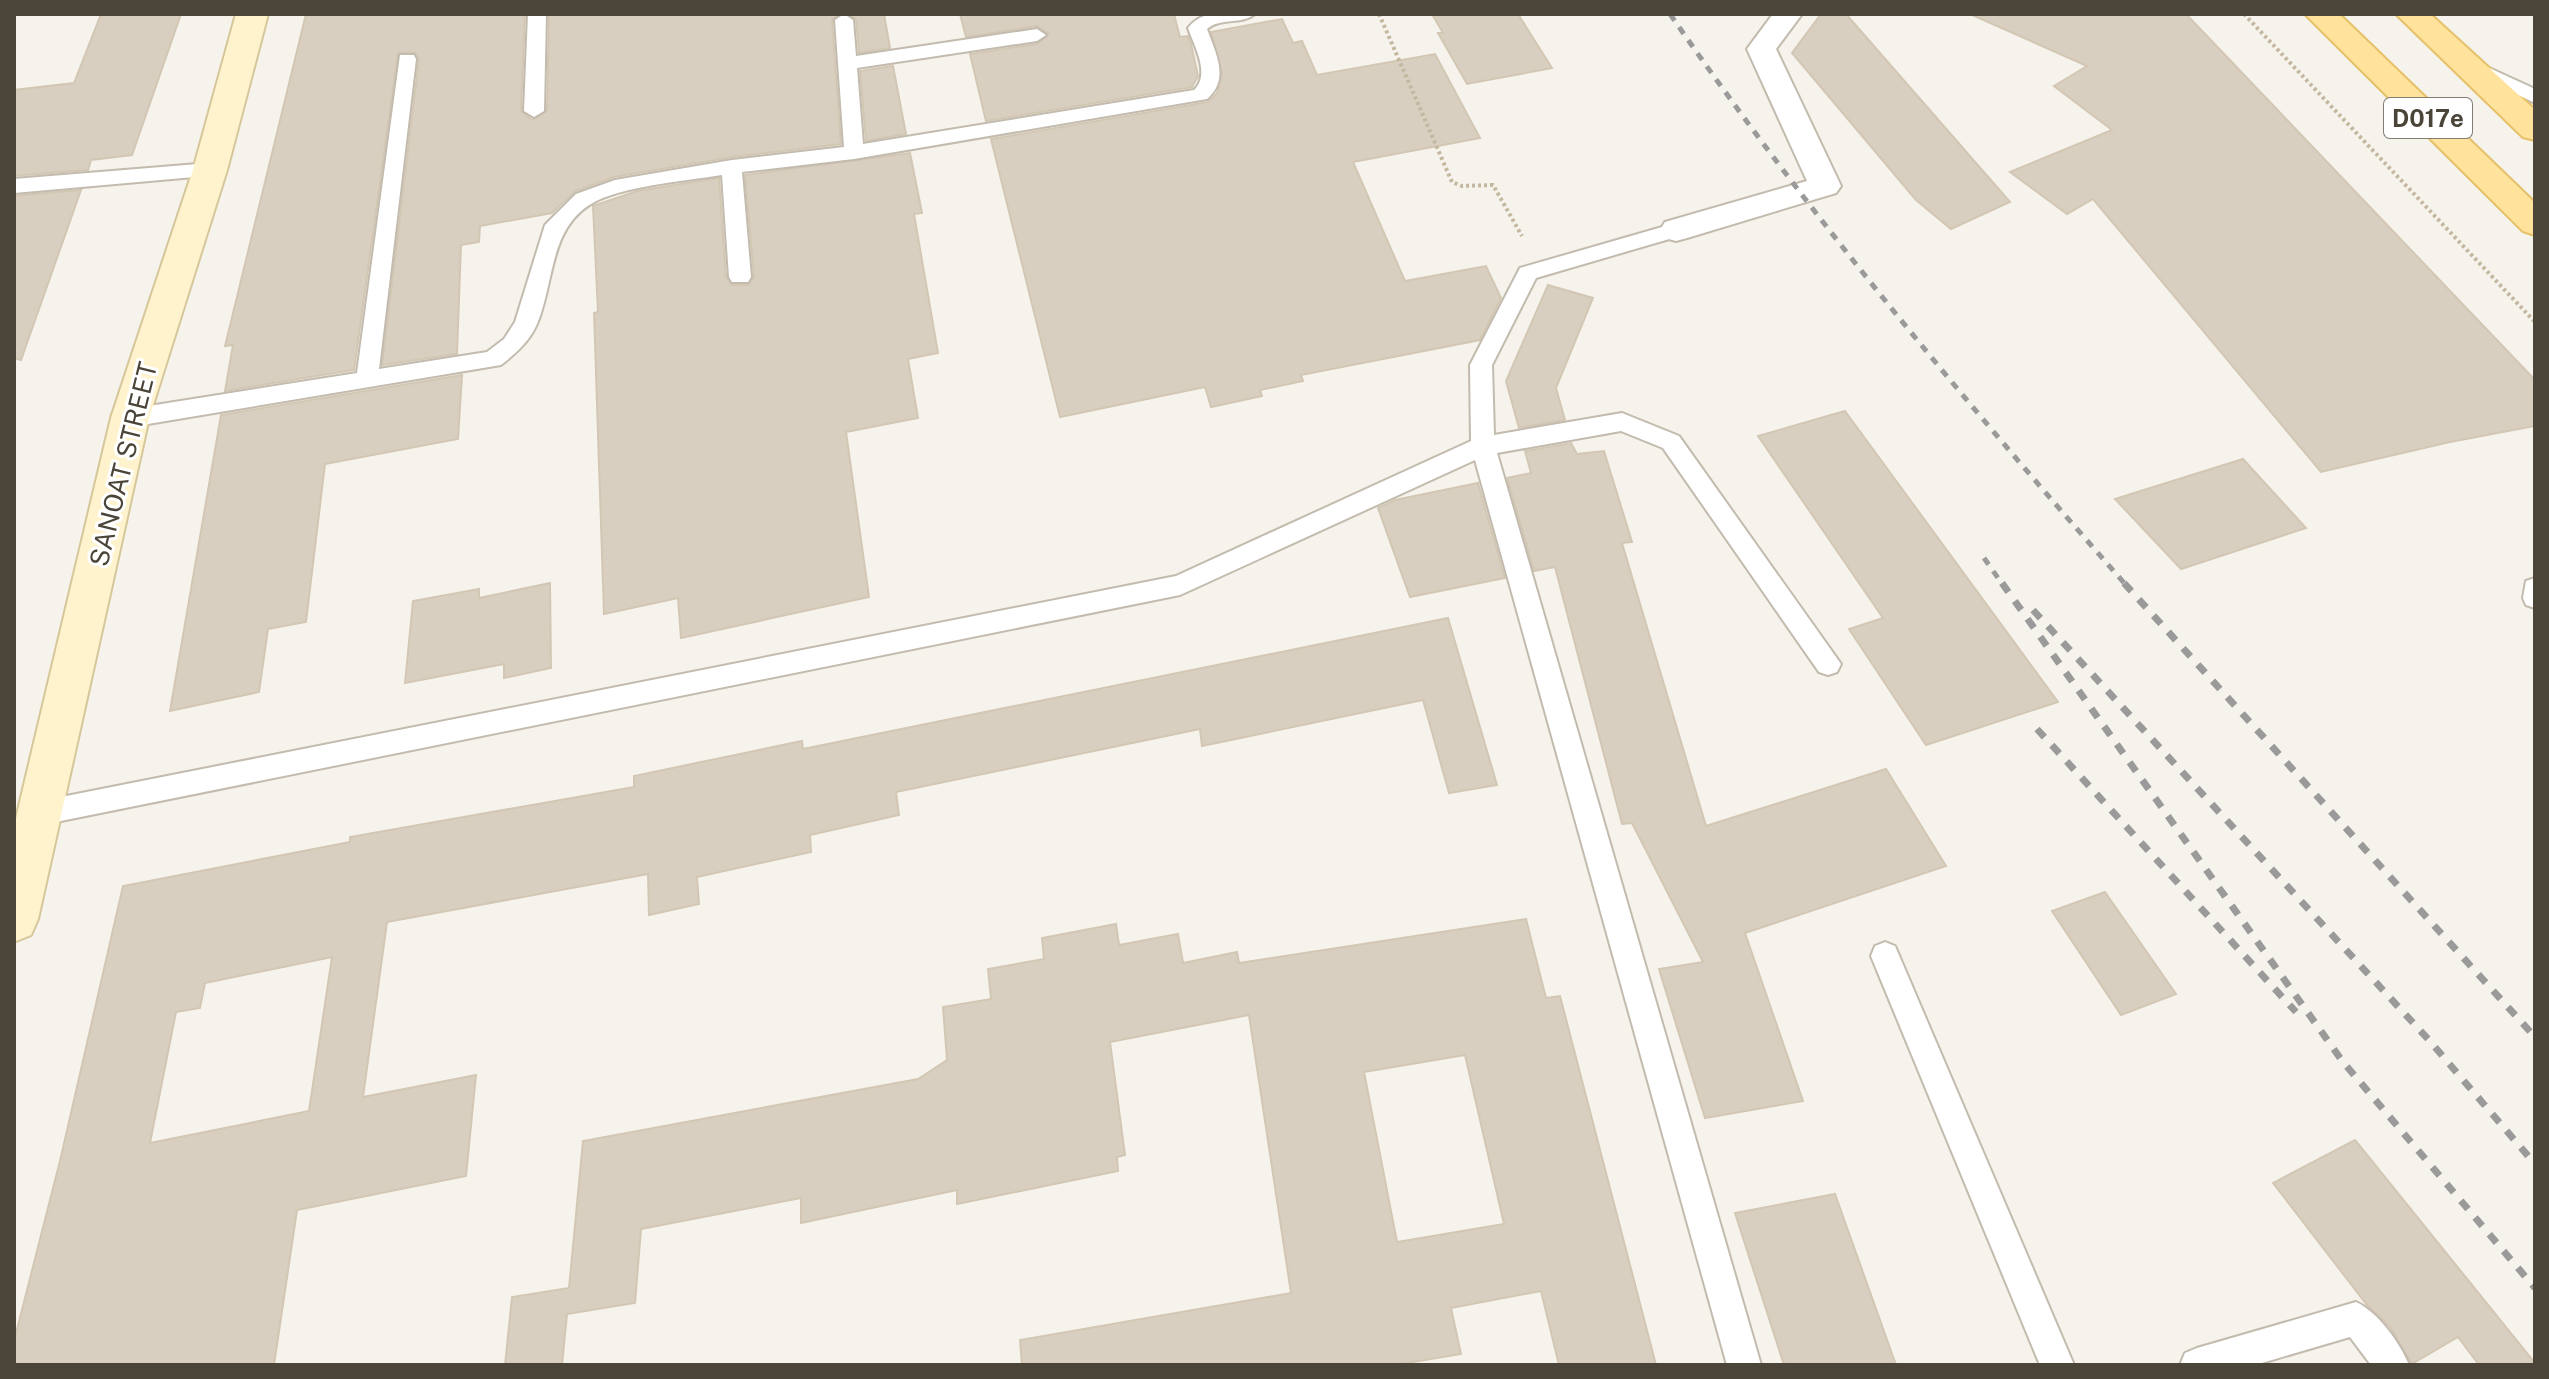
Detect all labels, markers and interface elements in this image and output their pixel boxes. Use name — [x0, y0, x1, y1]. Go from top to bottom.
road number: D017e — [2384, 98, 2472, 138]
street label: SANOAT STREET — [83, 359, 163, 569]

